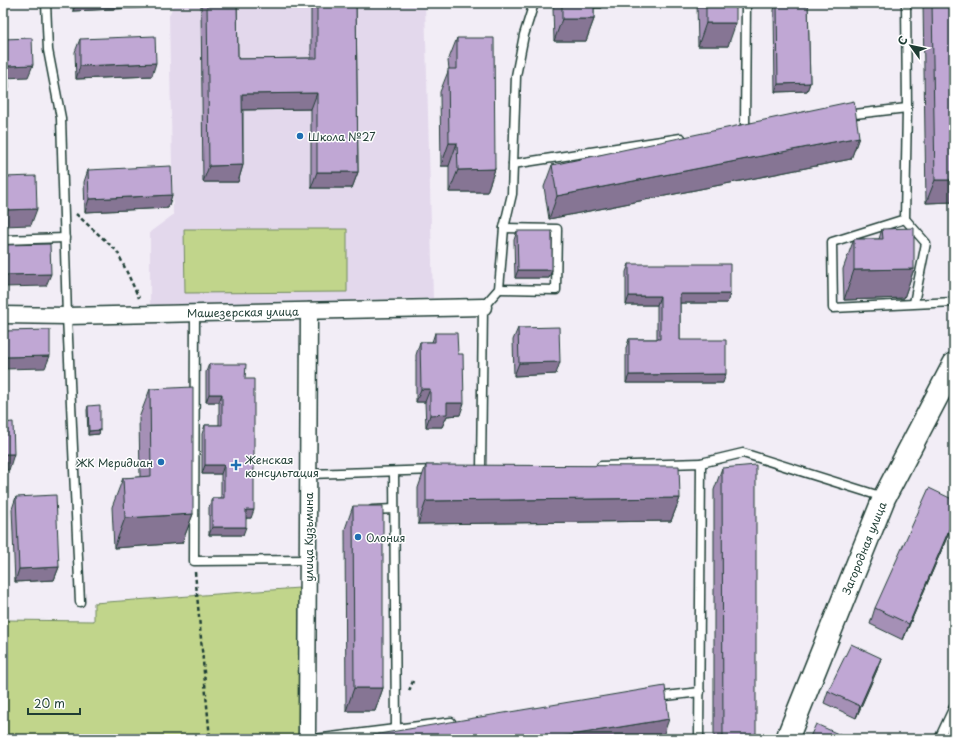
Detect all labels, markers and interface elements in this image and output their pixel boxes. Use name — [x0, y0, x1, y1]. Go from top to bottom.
north arrow — [891, 26, 931, 66]
text: С — [893, 32, 912, 48]
place label: Школа №27 — [308, 128, 375, 145]
marker: Школа №27 — [295, 131, 305, 141]
street label: Машезерская улица — [187, 303, 299, 321]
place label: Женская консультация — [245, 451, 319, 481]
place label: ЖК Меридиан — [76, 454, 153, 471]
marker: ЖК Меридиан — [156, 457, 166, 467]
marker: Женская консультация — [230, 459, 242, 471]
street label: улица Кузьмина — [300, 492, 317, 582]
street label: Загородная улица — [838, 499, 890, 597]
place label: Олония — [366, 529, 406, 546]
marker: Олония — [353, 532, 363, 542]
scale bar — [28, 690, 80, 716]
text: 20 m — [34, 694, 65, 712]

